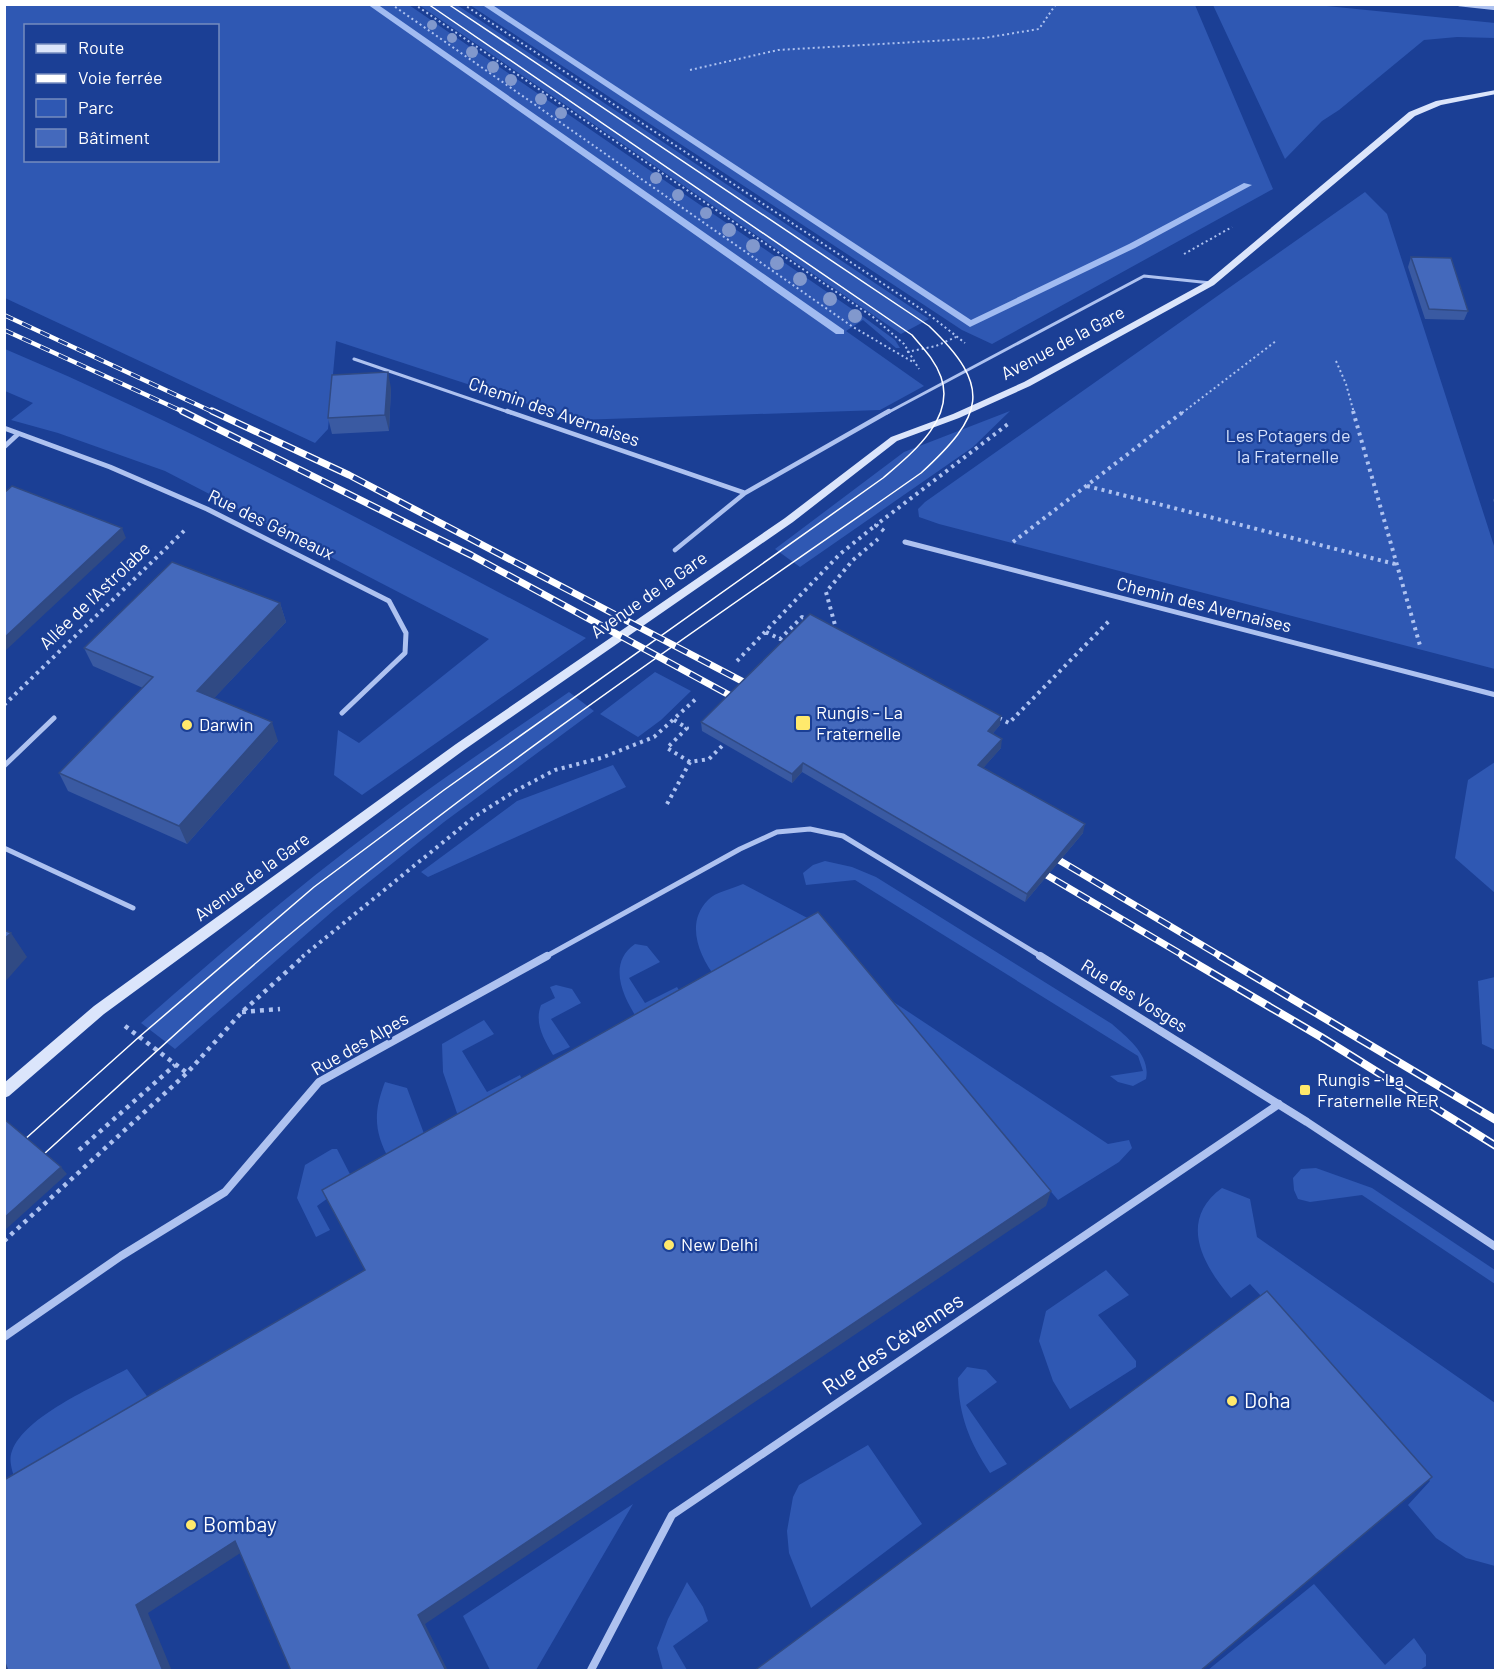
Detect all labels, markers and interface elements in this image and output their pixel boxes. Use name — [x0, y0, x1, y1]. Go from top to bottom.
legend — [24, 24, 219, 162]
text: Route — [78, 36, 124, 58]
text: Voie ferrée — [78, 66, 163, 88]
text: Parc — [78, 96, 114, 118]
text: Bâtiment — [78, 126, 150, 148]
street label: Avenue de la Gare — [997, 300, 1128, 384]
street label: Chemin des Avernaises — [466, 371, 643, 451]
park label: Les Potagers de la Fraternelle — [1225, 424, 1351, 467]
street label: Rue des Gémeaux — [205, 484, 339, 564]
street label: Allée de l'Astrolabe — [34, 537, 154, 654]
street label: Avenue de la Gare — [586, 546, 711, 642]
street label: Chemin des Avernaises — [1115, 572, 1294, 636]
place label: Rungis - La Fraternelle — [816, 701, 903, 744]
place label: Darwin — [199, 713, 254, 735]
marker: Rungis - La Fraternelle — [794, 714, 812, 732]
marker: Darwin — [180, 718, 194, 732]
street label: Avenue de la Gare — [190, 827, 313, 925]
street label: Rue des Vosges — [1077, 954, 1192, 1037]
street label: Rue des Alpes — [307, 1007, 412, 1080]
place label: Rungis - La Fraternelle RER — [1317, 1068, 1439, 1111]
marker: Rungis - La Fraternelle RER — [1298, 1083, 1312, 1097]
place label: New Delhi — [681, 1233, 758, 1255]
marker: New Delhi — [662, 1238, 676, 1252]
street label: Rue des Cévennes — [817, 1286, 967, 1399]
place label: Doha — [1244, 1387, 1290, 1412]
marker: Doha — [1225, 1394, 1239, 1408]
place label: Bombay — [203, 1511, 277, 1536]
marker: Bombay — [184, 1518, 198, 1532]

